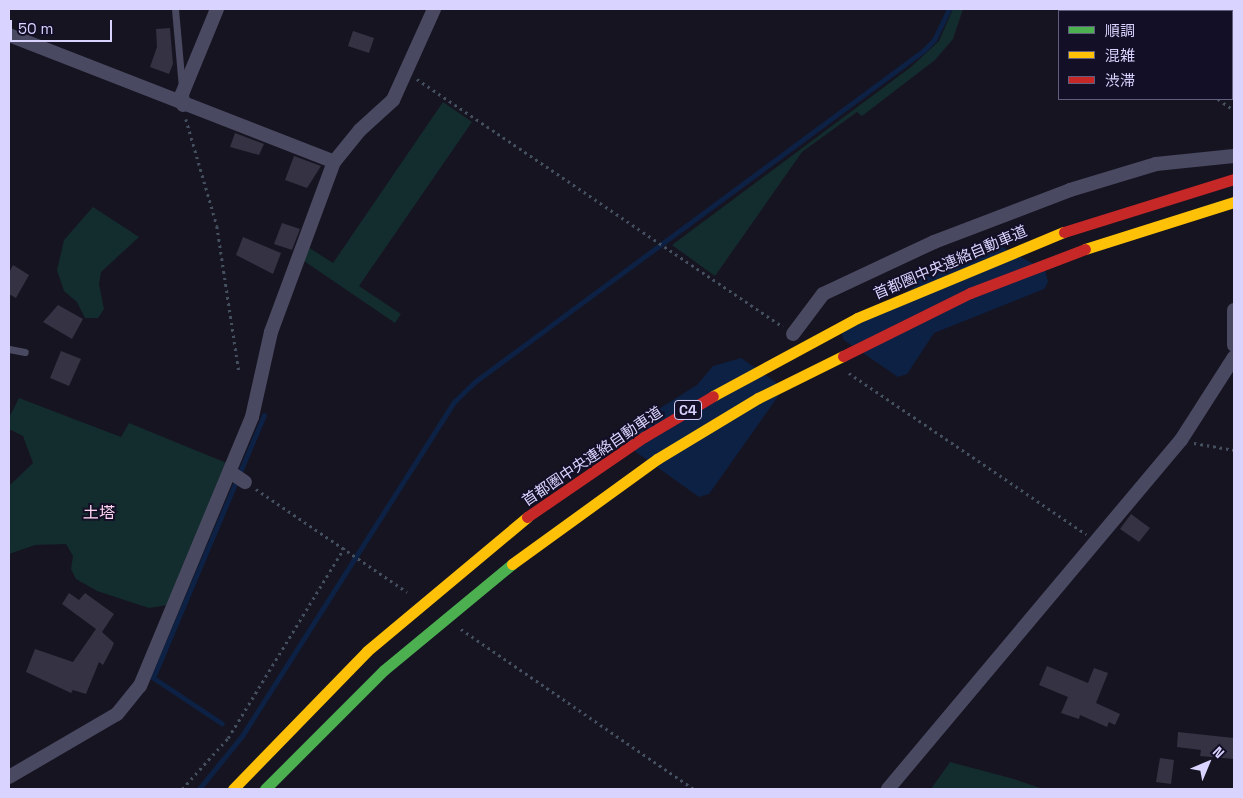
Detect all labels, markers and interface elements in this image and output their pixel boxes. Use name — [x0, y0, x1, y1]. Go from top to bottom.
scale bar — [12, 10, 115, 42]
legend — [1058, 10, 1233, 100]
text: 50 m — [18, 19, 53, 38]
text: 順調 — [1105, 21, 1135, 40]
text: 混雑 — [1105, 46, 1135, 65]
text: 渋滞 — [1105, 71, 1135, 90]
street label: 首都圏中央連絡自動車道 — [871, 221, 1029, 303]
road number: C4 — [673, 398, 703, 422]
street label: 首都圏中央連絡自動車道 — [519, 402, 665, 510]
district label: 土塔 — [83, 503, 115, 523]
north arrow — [1183, 738, 1233, 788]
text: N — [1209, 743, 1228, 762]

